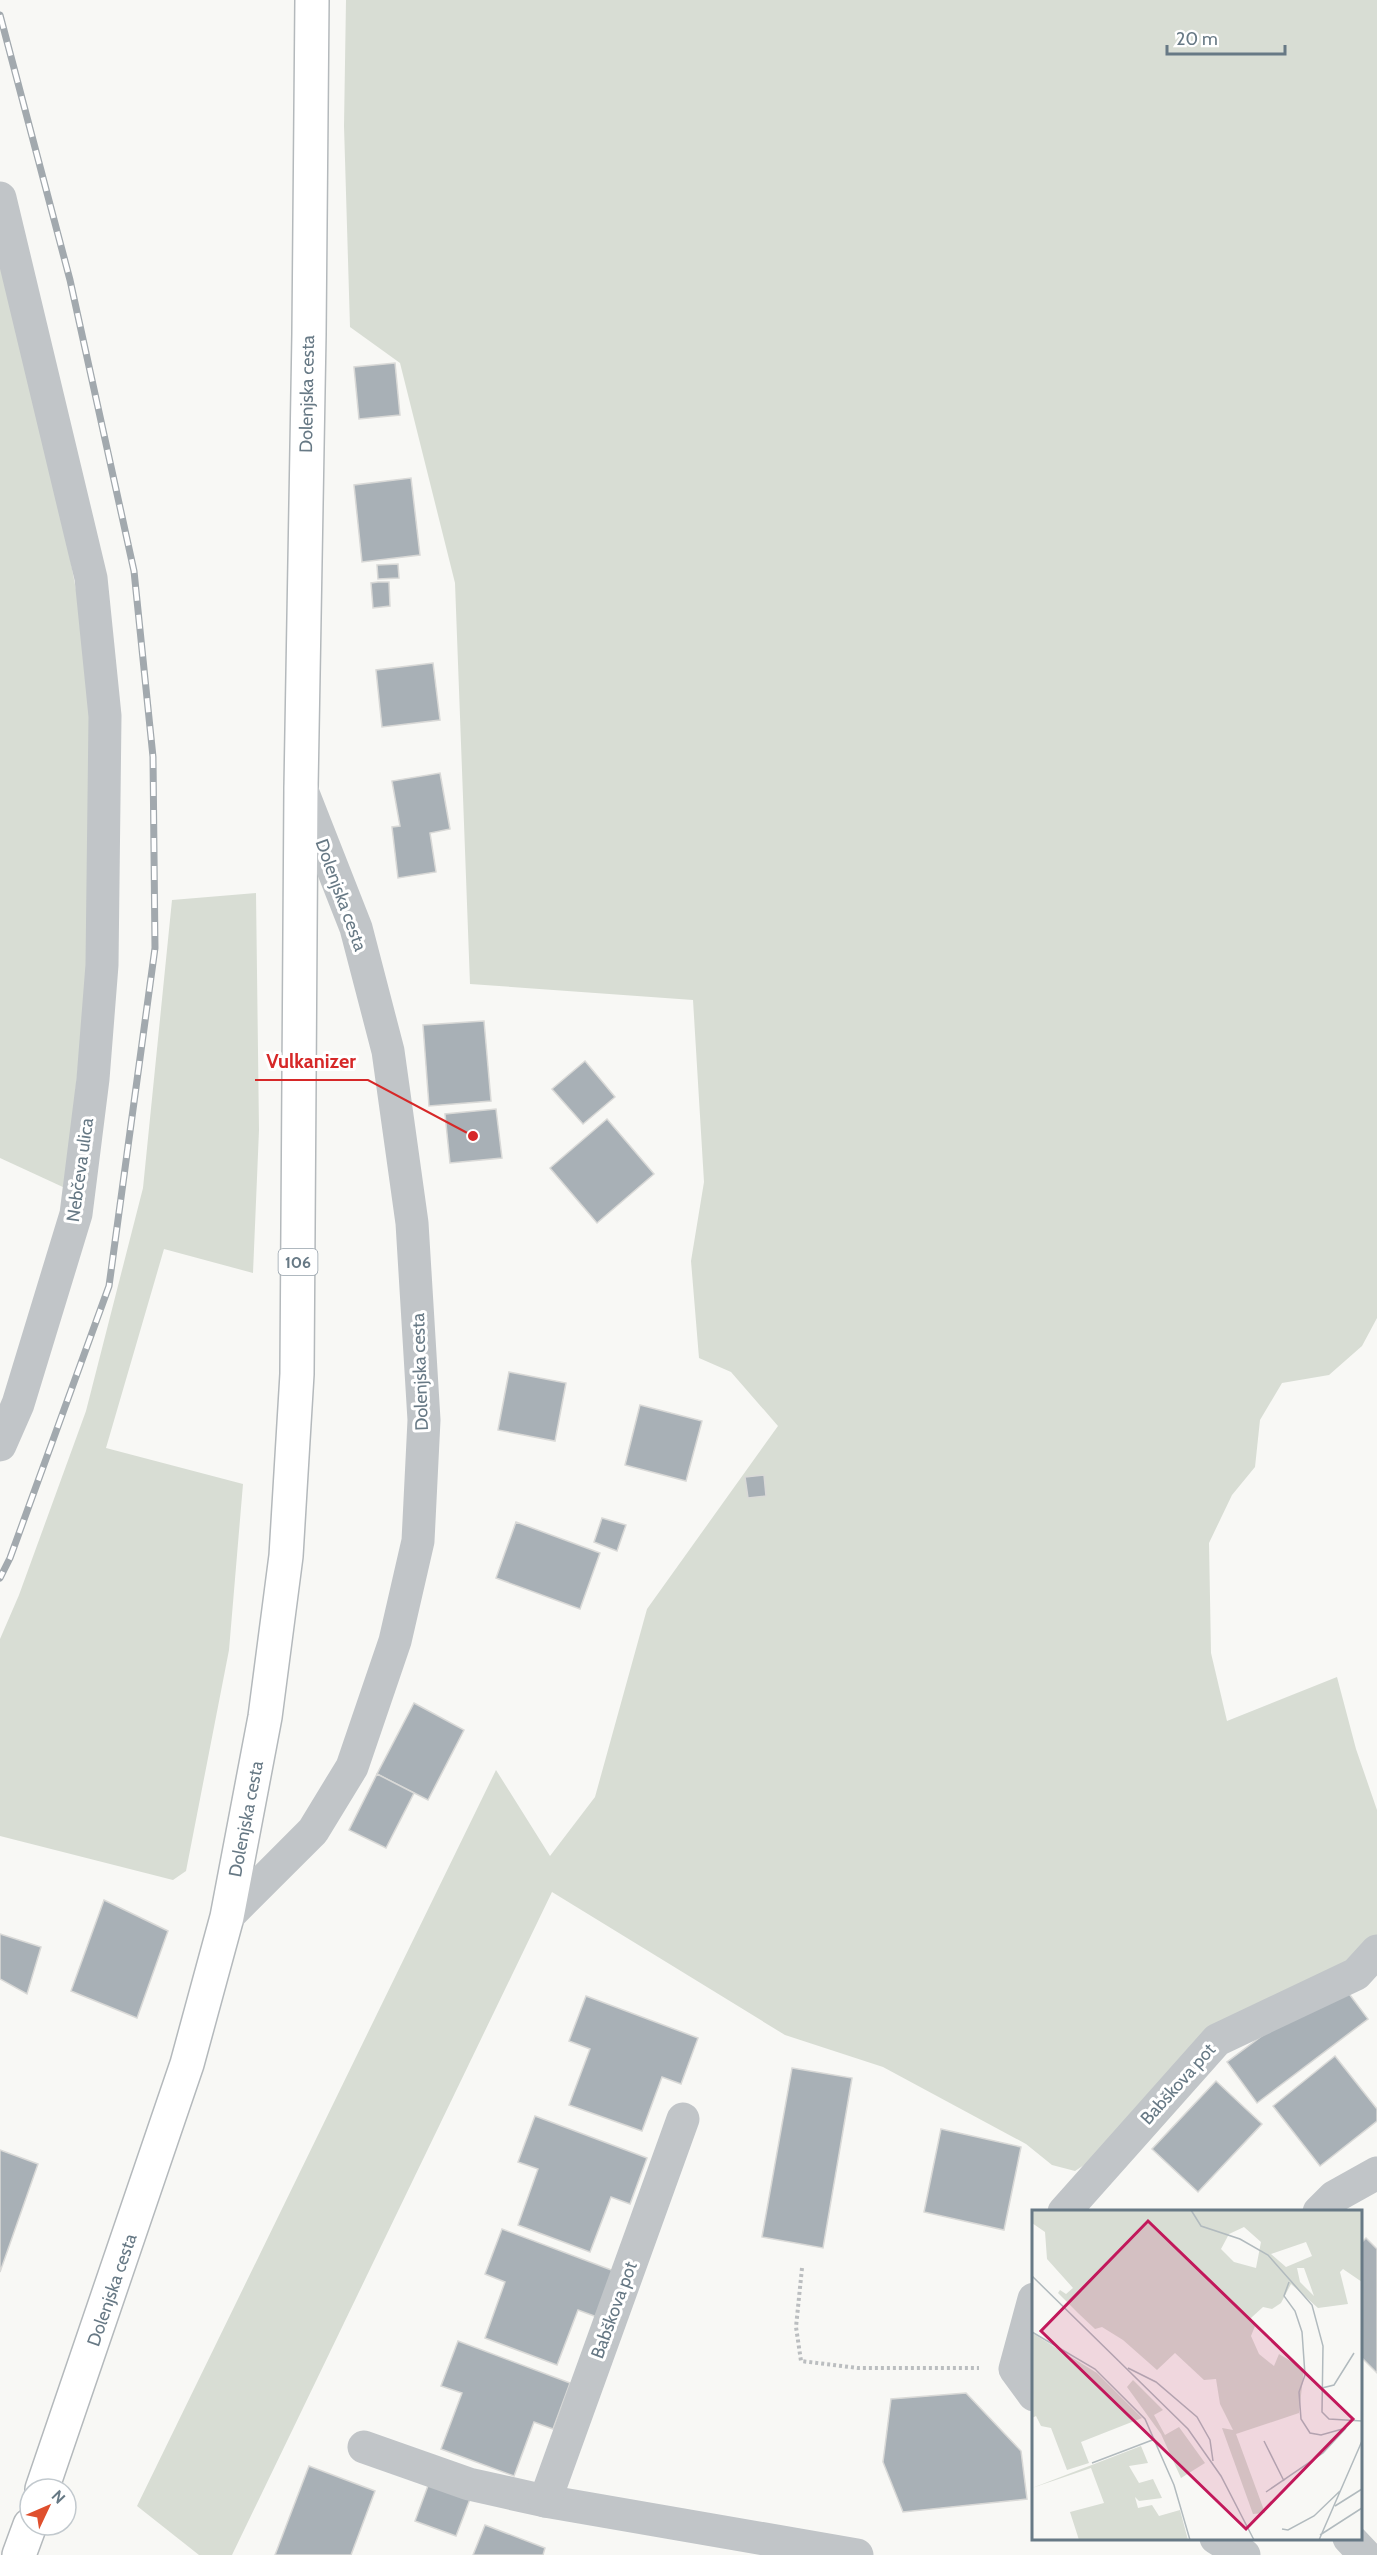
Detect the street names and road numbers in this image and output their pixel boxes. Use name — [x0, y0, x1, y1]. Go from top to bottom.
street label: Dolenjska cesta — [295, 335, 319, 453]
street label: Dolenjska cesta — [311, 836, 372, 954]
street label: Nebčeva ulica — [62, 1116, 98, 1223]
road number: 106 — [278, 1249, 318, 1275]
street label: Dolenjska cesta — [407, 1312, 433, 1431]
street label: Dolenjska cesta — [224, 1759, 268, 1879]
street label: Babškova pot — [1136, 2039, 1220, 2129]
street label: Dolenjska cesta — [82, 2230, 142, 2349]
street label: Babškova pot — [586, 2259, 642, 2361]

